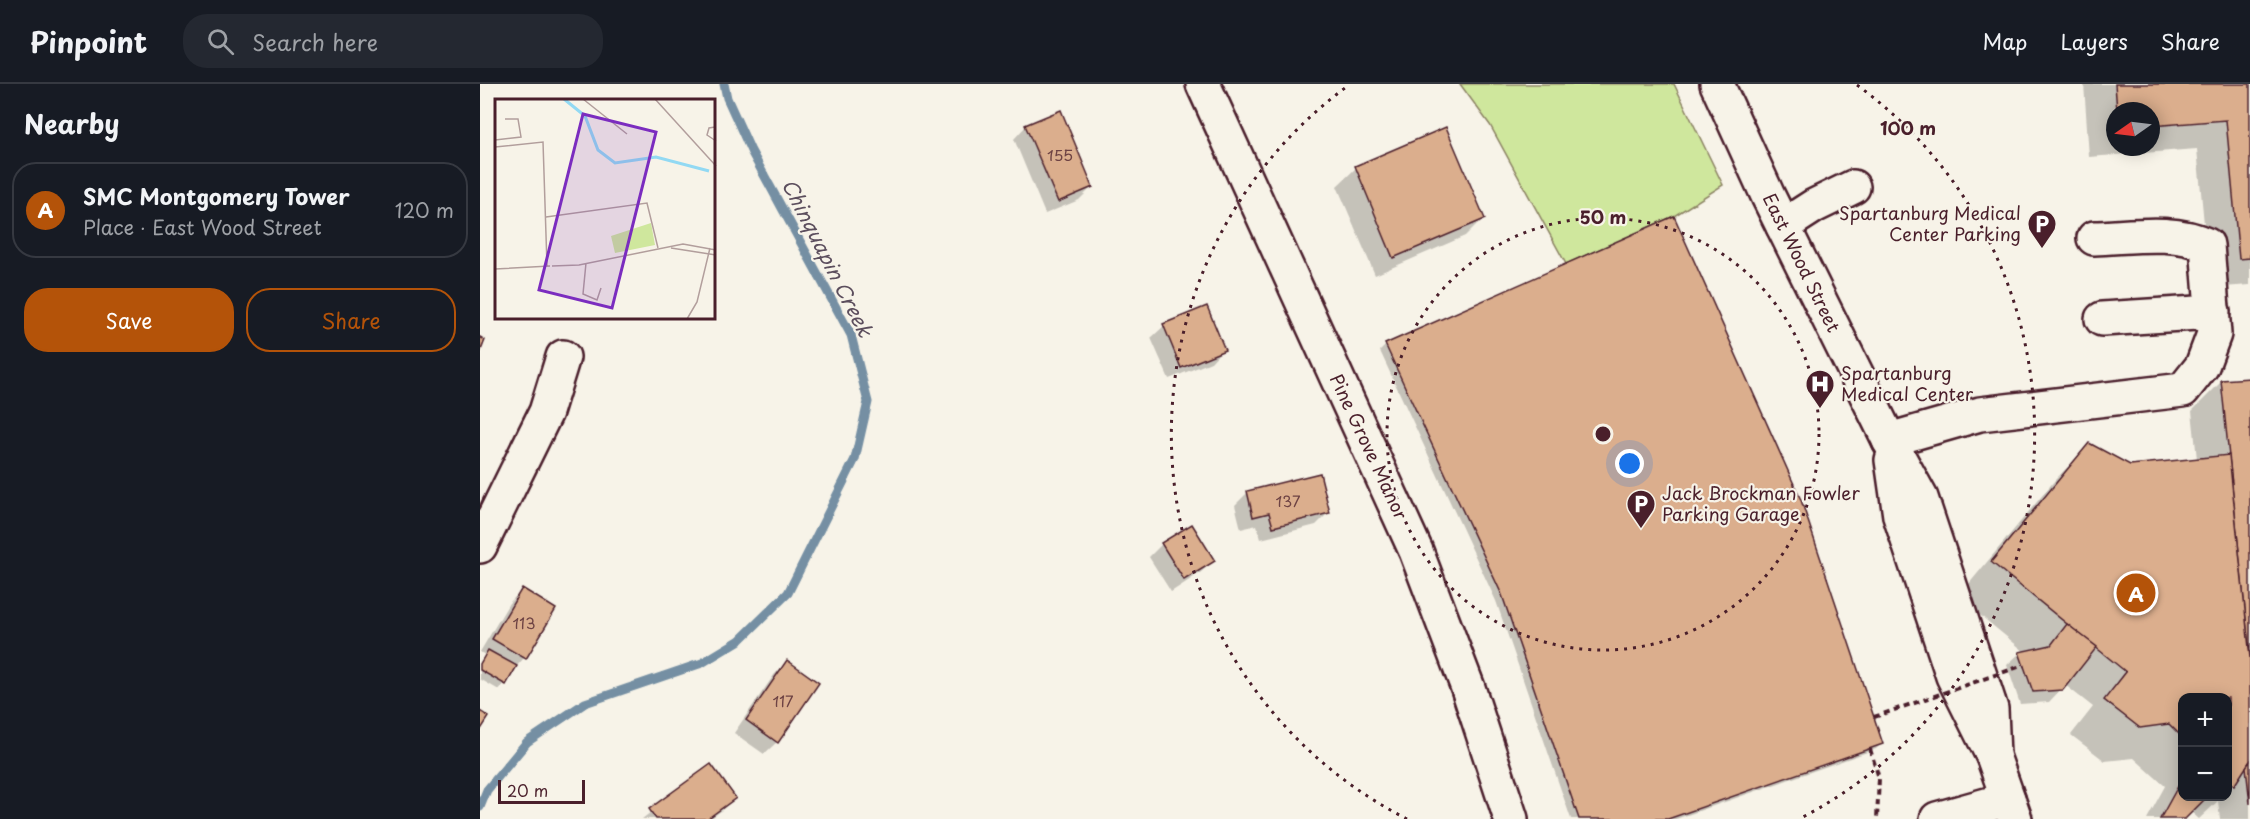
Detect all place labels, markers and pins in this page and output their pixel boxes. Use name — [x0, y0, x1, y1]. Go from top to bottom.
place label: Spartanburg Medical Center Parking — [1839, 199, 2021, 247]
parking icon: Spartanburg Medical Center Parking — [2026, 208, 2058, 250]
place label: Spartanburg Medical Center — [1841, 359, 1974, 407]
hospital icon: Spartanburg Medical Center — [1804, 368, 1836, 410]
centre of rings — [1593, 424, 1613, 444]
place label: Jack Brockman Fowler Parking Garage — [1662, 479, 1860, 527]
parking icon: Jack Brockman Fowler Parking Garage — [1625, 488, 1657, 530]
pin: A — [2116, 570, 2156, 616]

